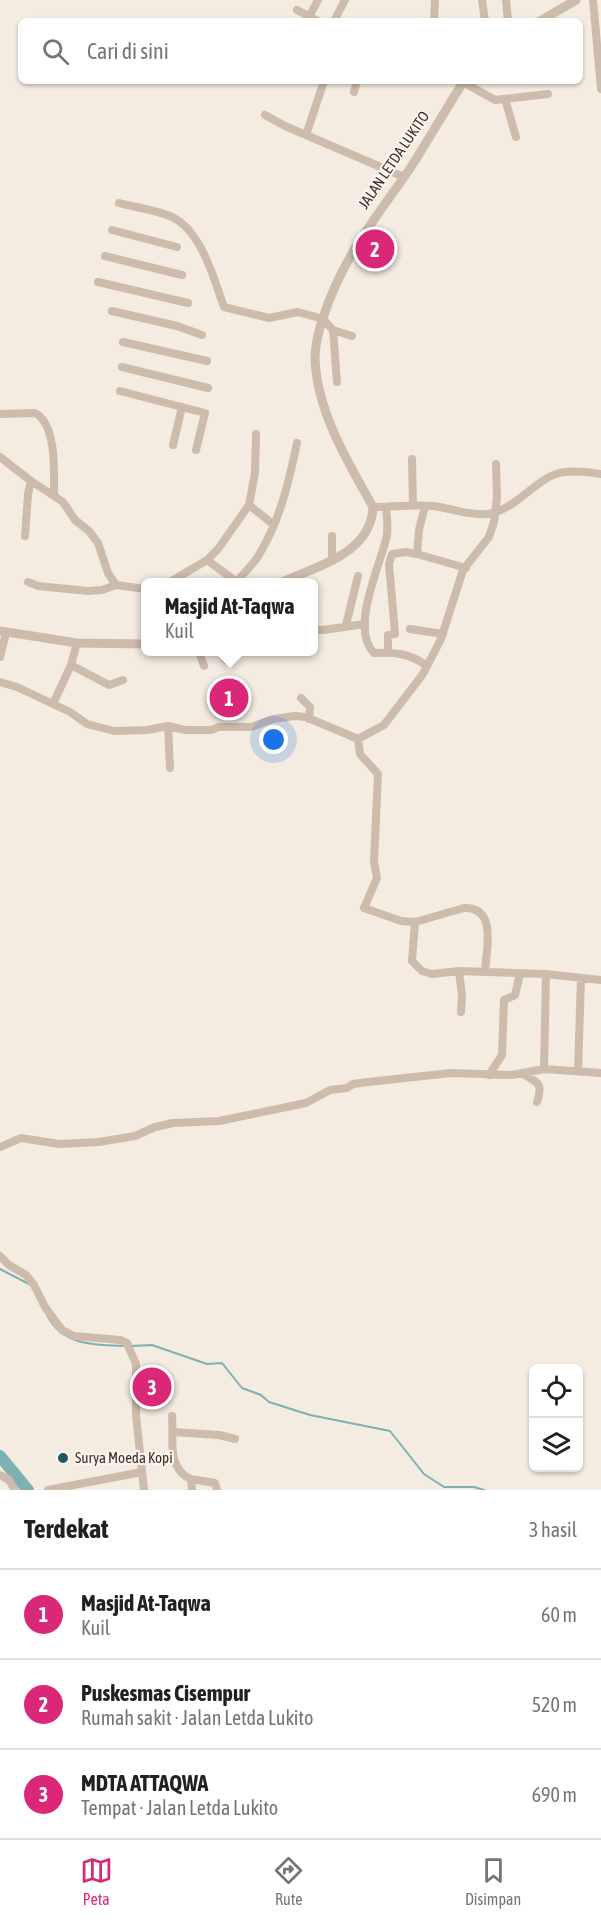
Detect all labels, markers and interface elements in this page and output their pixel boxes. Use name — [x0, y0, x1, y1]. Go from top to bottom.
search box — [18, 18, 583, 84]
icon: search — [39, 35, 72, 68]
text: Cari di sini — [87, 38, 169, 64]
street label: JALAN LETDA LUKITO — [355, 108, 433, 212]
pin: 2 — [356, 226, 394, 272]
popup — [141, 578, 318, 656]
text: Masjid At-Taqwa — [165, 593, 294, 619]
text: Kuil — [165, 619, 194, 642]
pin: 1 — [210, 676, 248, 720]
your location — [259, 725, 288, 754]
pin: 3 — [132, 1364, 172, 1410]
map controls — [529, 1364, 583, 1472]
button: locate — [529, 1364, 583, 1418]
button: layers — [529, 1418, 583, 1472]
place label: Surya Moeda Kopi — [75, 1449, 173, 1466]
marker: Surya Moeda Kopi — [56, 1451, 70, 1465]
text: Terdekat — [24, 1514, 108, 1544]
text: 3 hasil — [529, 1518, 577, 1541]
text: Masjid At-Taqwa — [81, 1590, 211, 1616]
text: 1 — [39, 1603, 48, 1626]
text: 60 m — [541, 1603, 577, 1626]
text: Kuil — [81, 1616, 110, 1639]
text: Puskesmas Cisempur — [81, 1680, 250, 1706]
text: 2 — [39, 1693, 48, 1716]
text: 520 m — [532, 1693, 577, 1716]
text: Rumah sakit · Jalan Letda Lukito — [81, 1706, 313, 1729]
text: MDTA ATTAQWA — [81, 1770, 208, 1796]
text: 3 — [39, 1783, 48, 1806]
text: 690 m — [532, 1783, 577, 1806]
text: Tempat · Jalan Letda Lukito — [81, 1796, 278, 1819]
tab: Peta — [80, 1854, 113, 1908]
tab: Rute — [272, 1854, 305, 1908]
tab: Disimpan — [465, 1854, 521, 1908]

